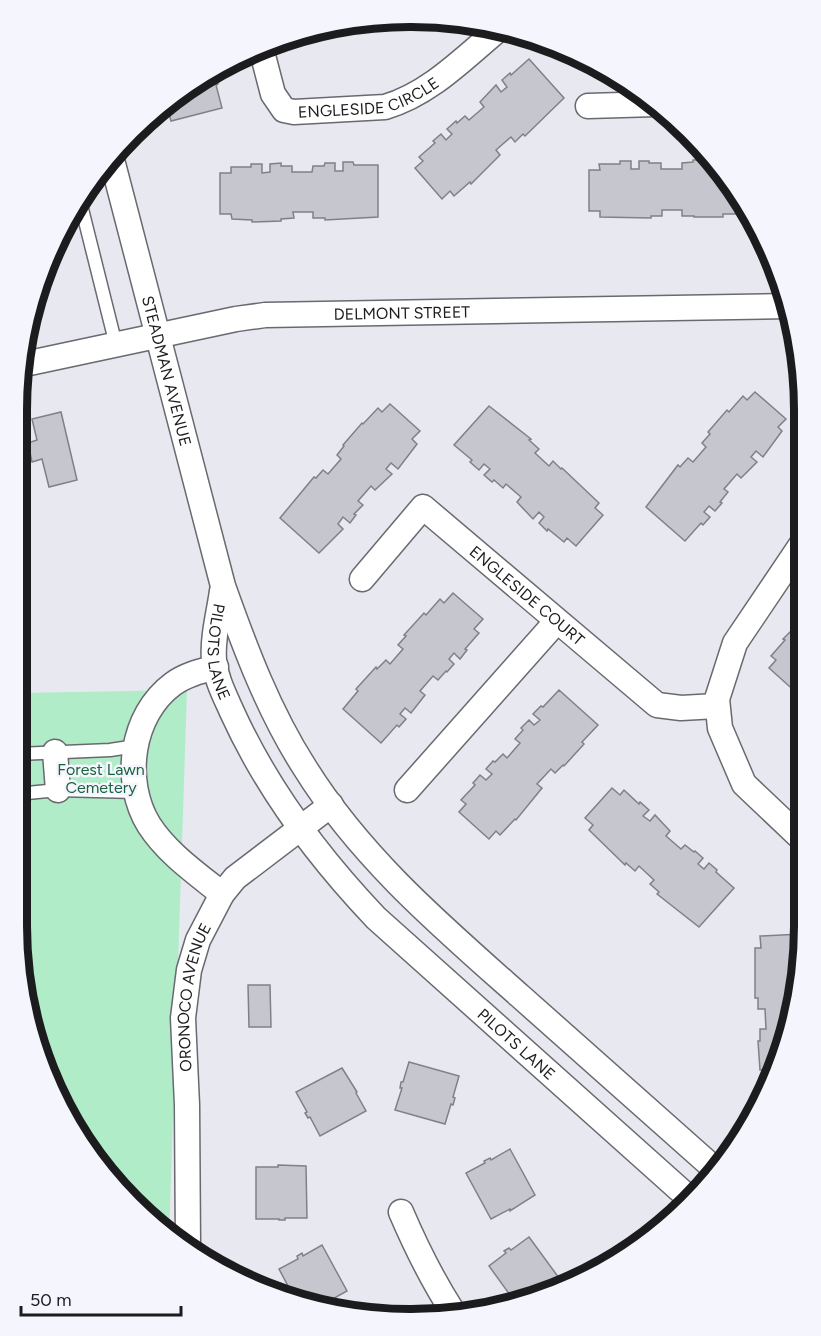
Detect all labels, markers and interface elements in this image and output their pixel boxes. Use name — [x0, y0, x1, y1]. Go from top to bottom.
street label: ENGLESIDE CIRCLE — [297, 73, 442, 121]
street label: STEADMAN AVENUE — [138, 294, 196, 448]
street label: DELMONT STREET — [333, 302, 470, 323]
street label: ENGLESIDE COURT — [466, 541, 589, 649]
street label: PILOTS LANE — [204, 602, 235, 703]
park label: Forest Lawn Cemetery — [57, 760, 145, 797]
street label: ORONOCO AVENUE — [173, 920, 215, 1072]
street label: PILOTS LANE — [474, 1004, 559, 1083]
scale bar — [21, 1279, 182, 1317]
text: 50 m — [30, 1289, 72, 1311]

